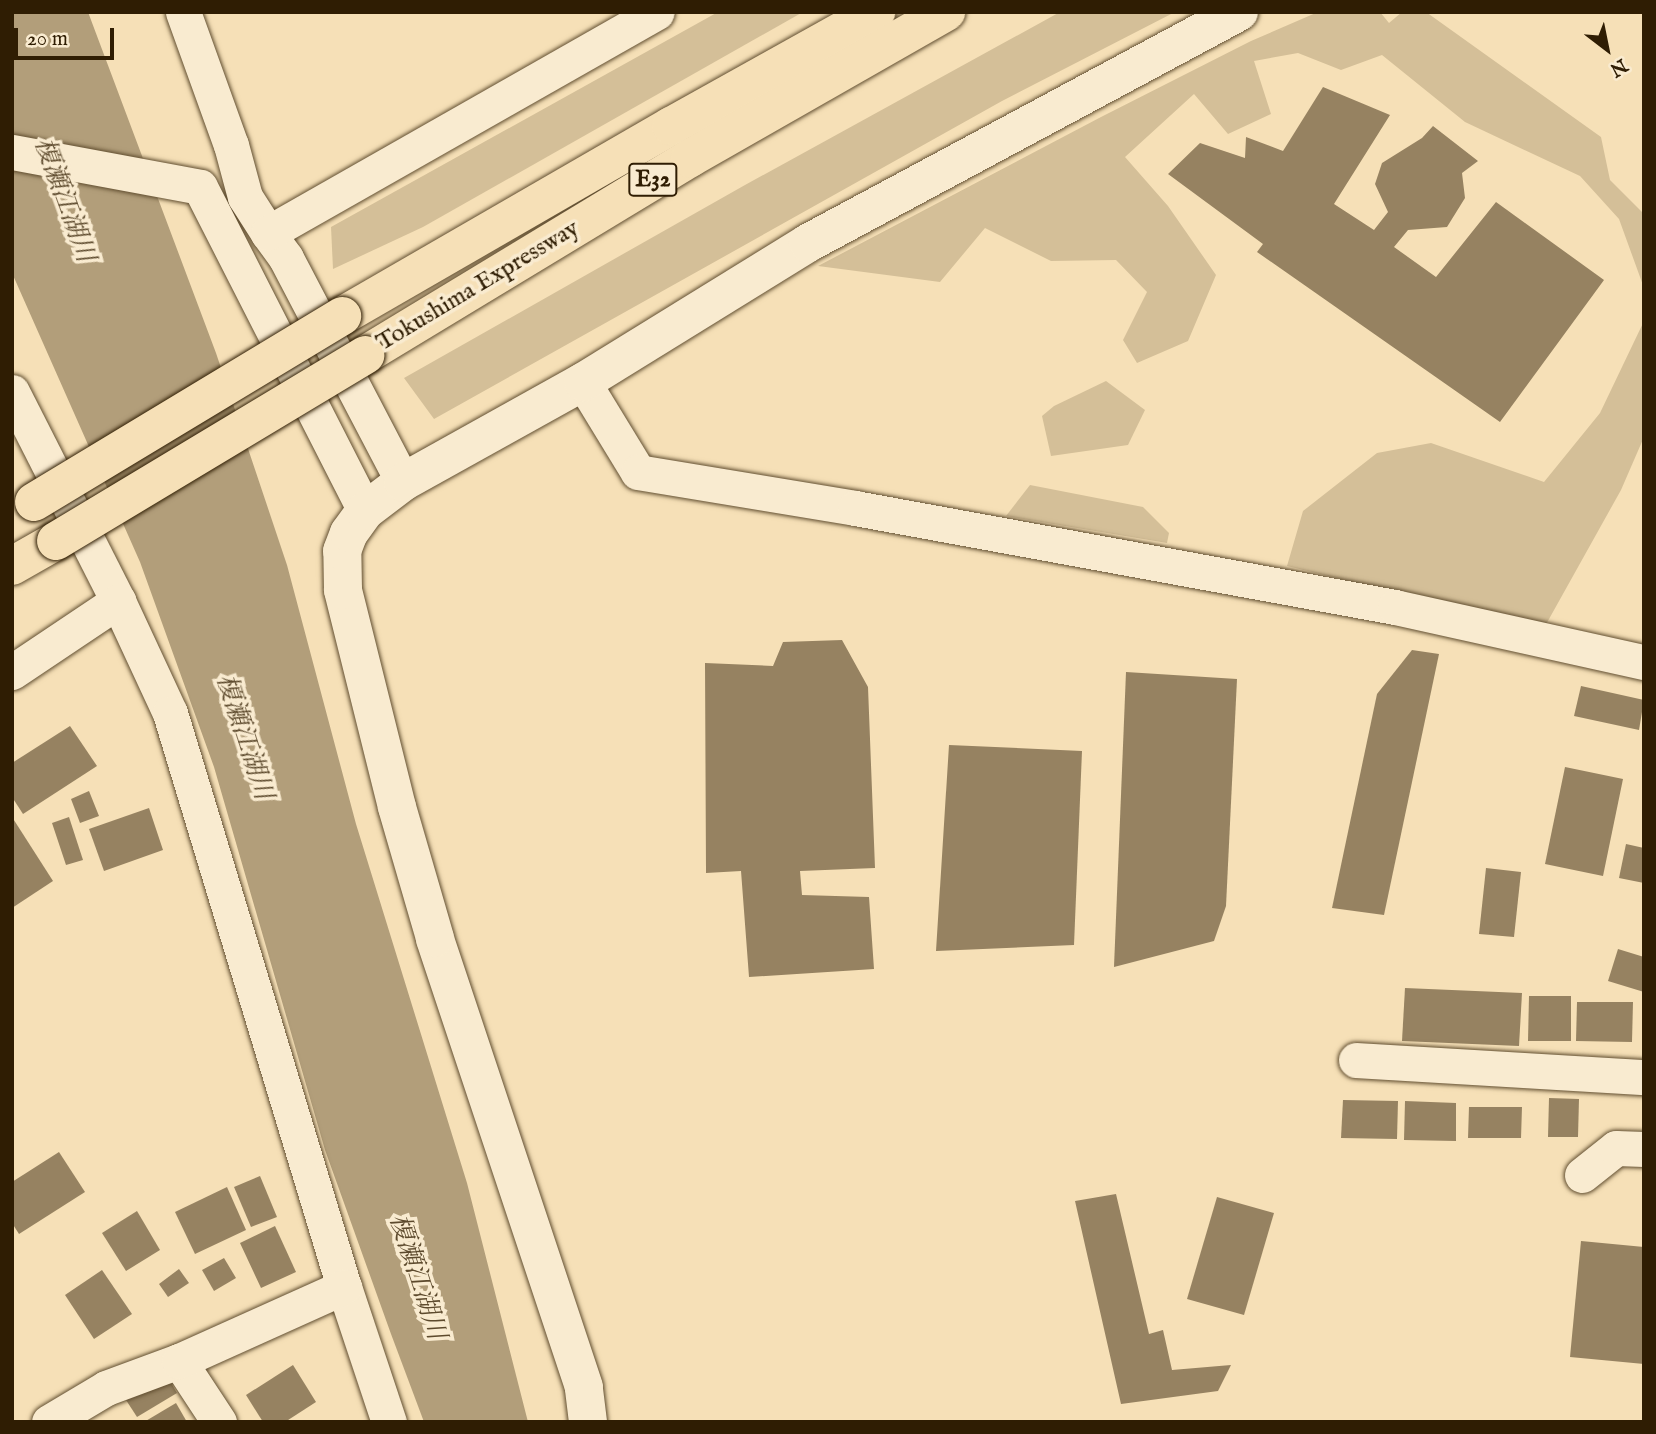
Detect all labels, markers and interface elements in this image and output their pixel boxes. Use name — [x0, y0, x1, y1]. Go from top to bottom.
scale bar — [18, 14, 117, 58]
north arrow — [1572, 14, 1642, 84]
text: 20 m — [27, 26, 68, 53]
text: N — [1605, 52, 1631, 81]
water label: 榎瀬江湖川 — [27, 134, 101, 266]
road number: E32 — [627, 160, 679, 200]
street label: Tokushima Expressway — [372, 214, 584, 358]
water label: 榎瀬江湖川 — [209, 670, 279, 804]
water label: 榎瀬江湖川 — [382, 1210, 452, 1344]

